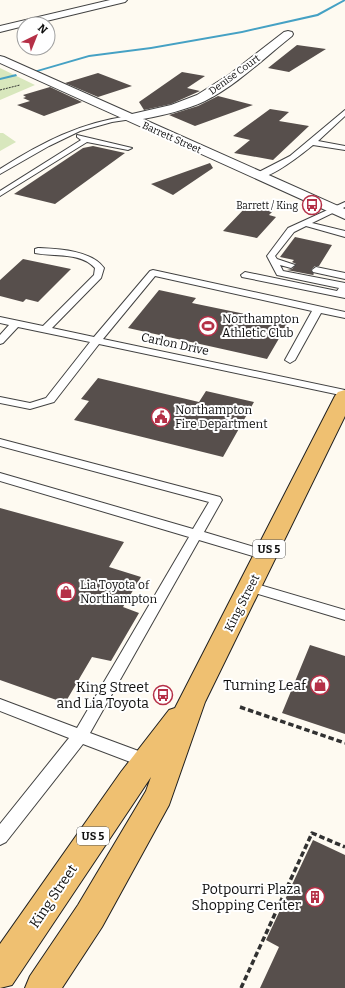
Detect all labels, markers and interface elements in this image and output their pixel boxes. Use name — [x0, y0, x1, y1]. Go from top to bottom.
north arrow — [16, 16, 56, 56]
text: N — [35, 21, 50, 37]
street label: Denise Court — [207, 52, 263, 97]
street label: Barrett Street — [140, 120, 203, 156]
bus stop icon: Barrett / King — [301, 194, 323, 216]
place label: Barrett / King — [236, 200, 298, 212]
place label: Northampton Athletic Club — [222, 312, 299, 340]
sports icon: Northampton Athletic Club — [197, 315, 219, 337]
street label: Carlon Drive — [140, 330, 210, 358]
place label: Northampton Fire Department — [175, 403, 268, 431]
public building icon: Northampton Fire Department — [150, 406, 172, 428]
road number: US 5 — [253, 540, 285, 558]
street label: King Street — [222, 571, 263, 634]
place label: Lia Toyota of Northampton — [80, 578, 157, 606]
shop icon: Lia Toyota of Northampton — [55, 581, 77, 603]
shop icon: Turning Leaf — [309, 674, 331, 696]
place label: Turning Leaf — [223, 677, 307, 694]
place label: King Street and Lia Toyota — [56, 679, 149, 712]
bus stop icon: King Street and Lia Toyota — [152, 684, 174, 706]
road number: US 5 — [77, 827, 109, 845]
street label: King Street — [26, 861, 81, 931]
place label: Potpourri Plaza Shopping Center — [192, 881, 301, 914]
building icon: Potpourri Plaza Shopping Center — [304, 886, 326, 908]

